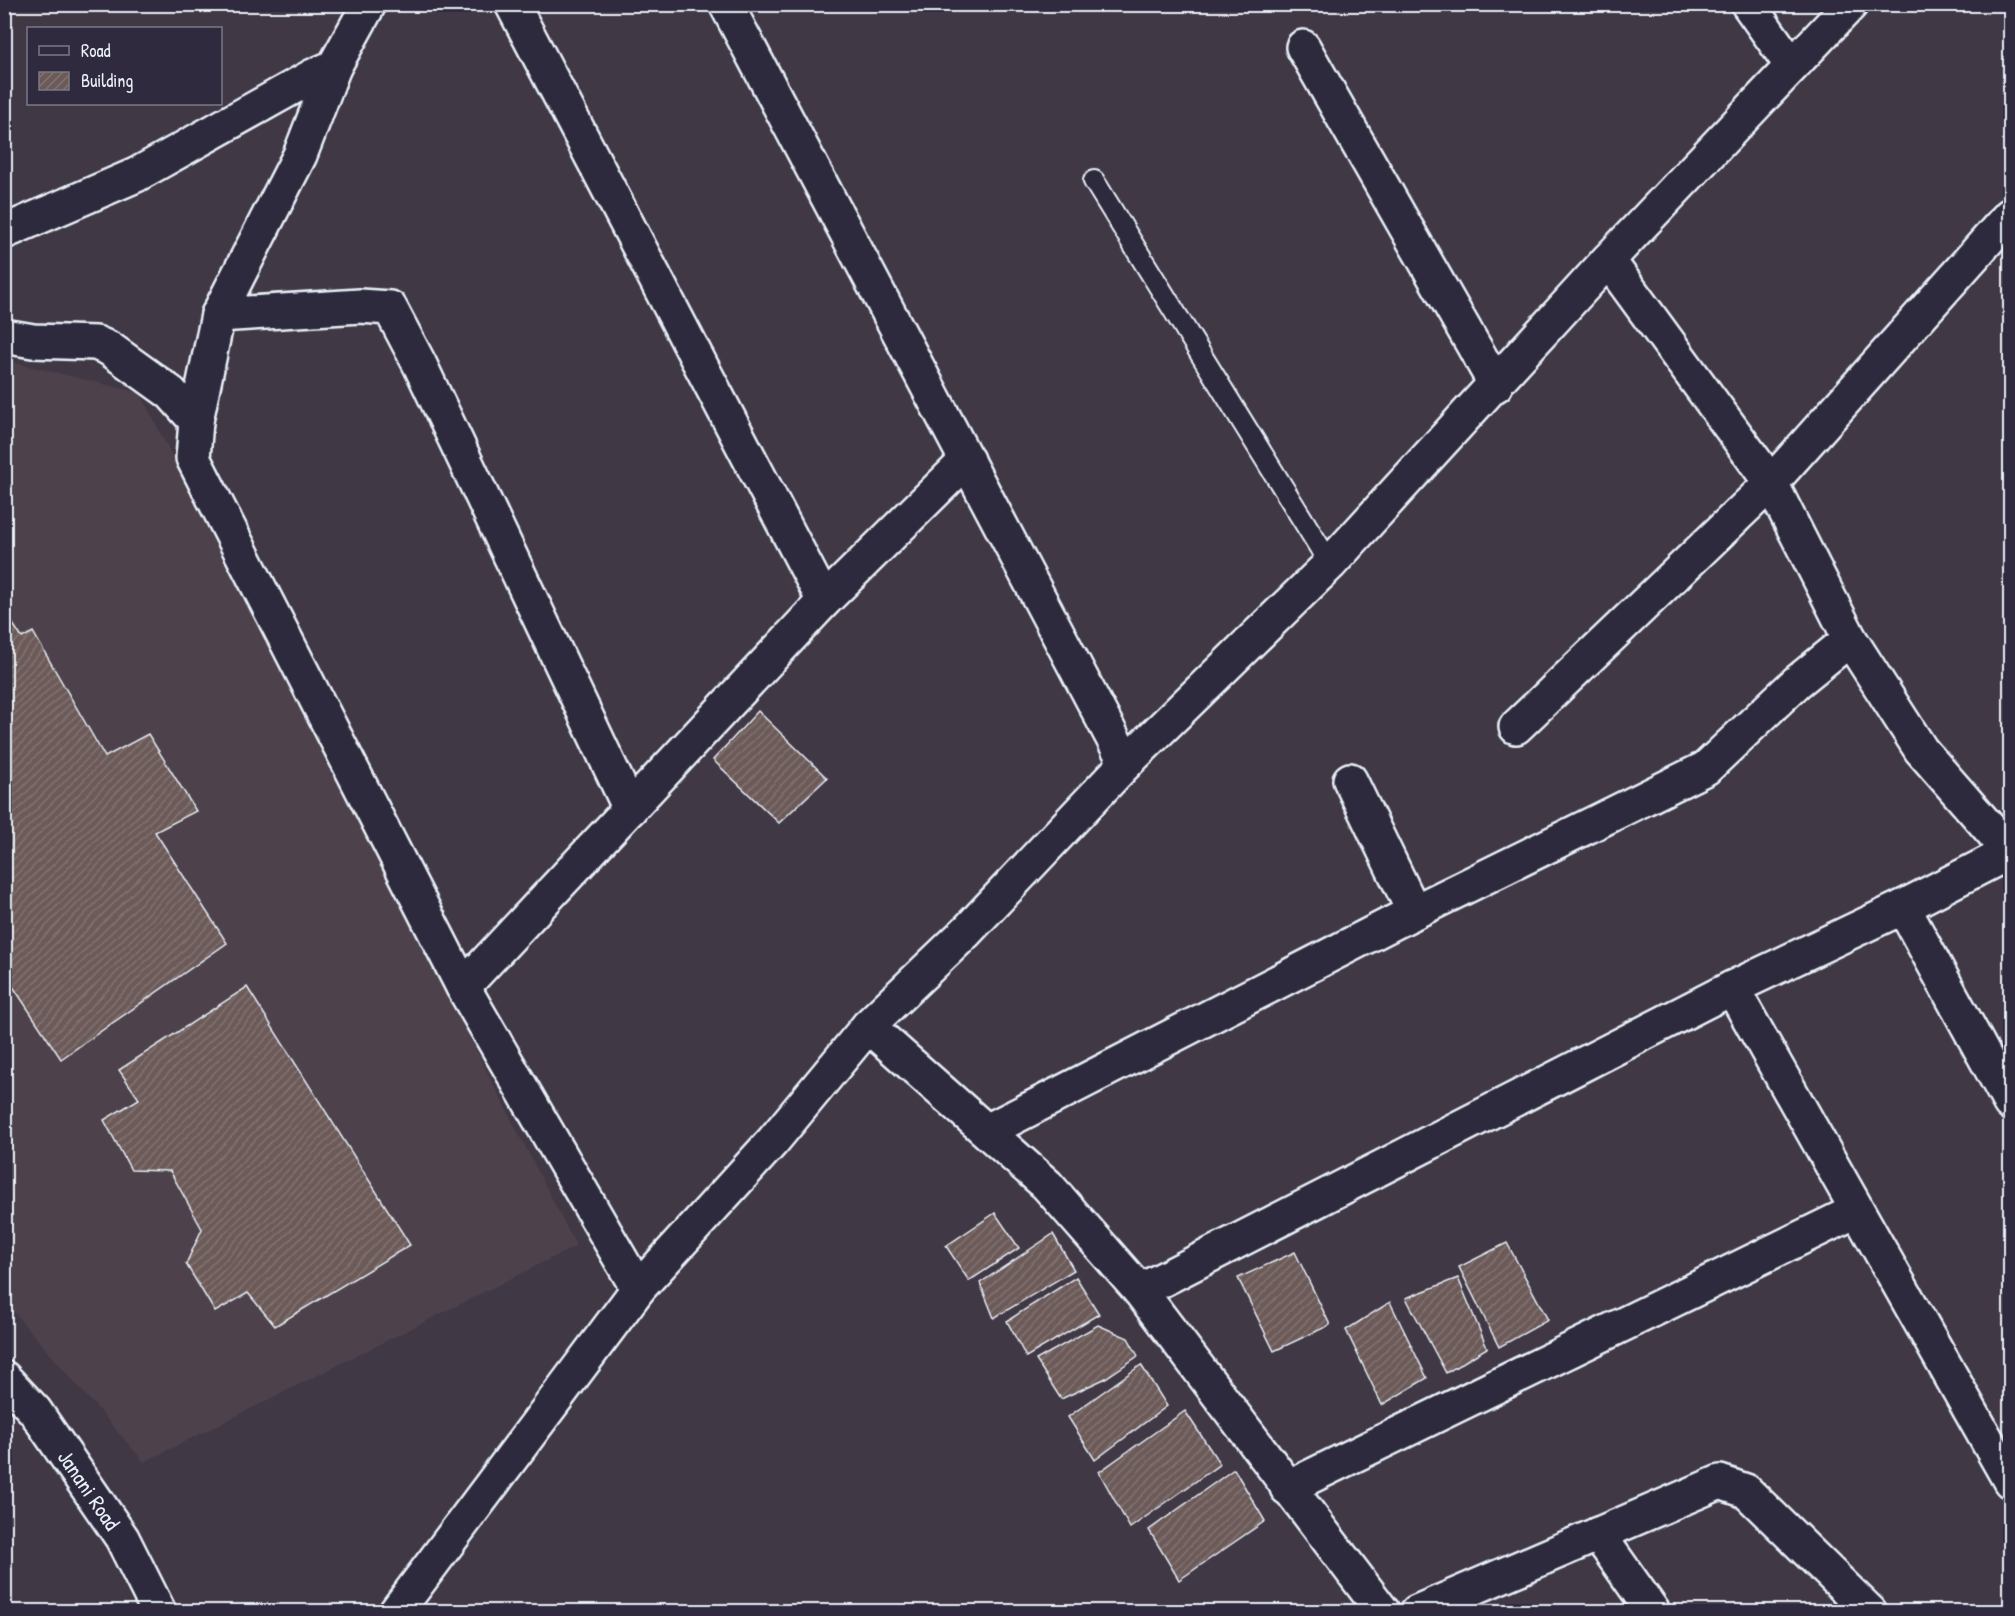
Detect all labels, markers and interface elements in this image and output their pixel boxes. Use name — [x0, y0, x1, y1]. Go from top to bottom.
legend — [27, 27, 222, 105]
text: Road — [81, 38, 111, 63]
text: Building — [81, 68, 133, 93]
street label: Janani Road — [51, 1444, 128, 1536]

